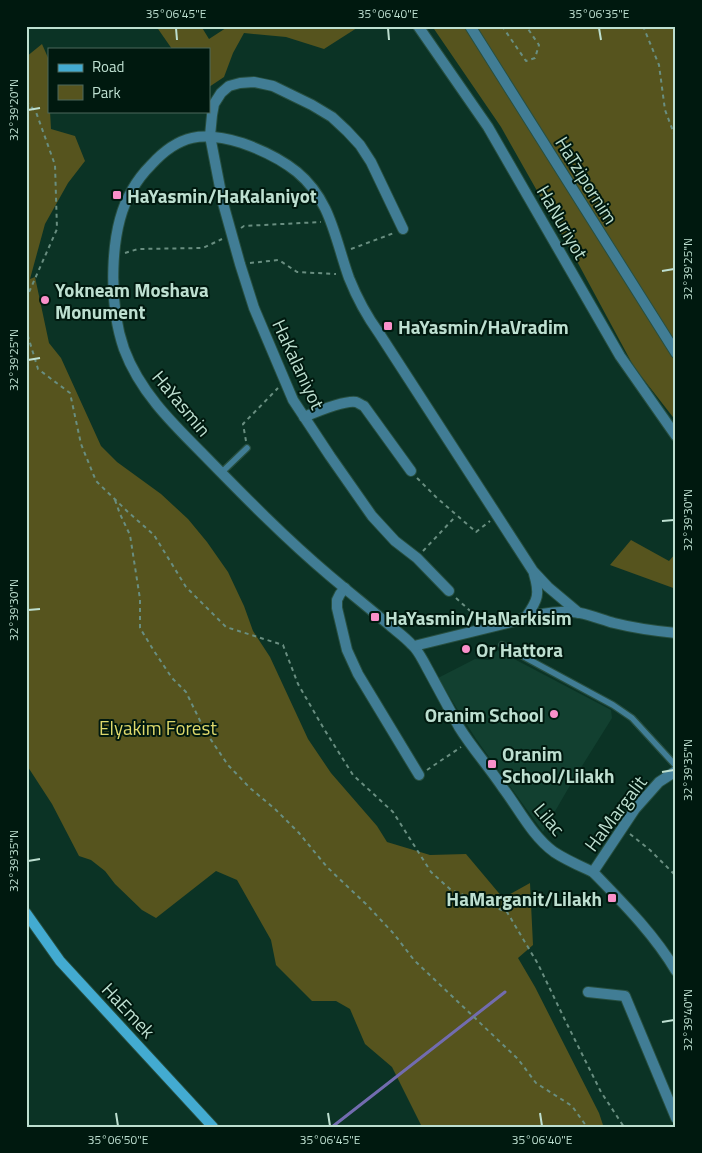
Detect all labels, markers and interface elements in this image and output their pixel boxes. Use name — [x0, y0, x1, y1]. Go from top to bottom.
text: 35°06'45"E — [146, 4, 207, 23]
text: 35°06'40"E — [358, 4, 419, 23]
text: 35°06'35"E — [569, 4, 630, 23]
legend — [48, 48, 210, 112]
text: Road — [92, 55, 124, 78]
text: 32°39'20"N — [4, 79, 23, 141]
text: Park — [92, 81, 121, 104]
street label: HaTzipornim — [549, 130, 625, 230]
street label: HaNuriyot — [530, 179, 596, 265]
place label: HaYasmin/HaKalaniyot — [127, 181, 317, 210]
marker: HaYasmin/HaKalaniyot — [111, 189, 123, 201]
text: 32°39'25"N — [678, 238, 697, 300]
place label: Yokneam Moshava Monument — [55, 275, 209, 326]
marker: Yokneam Moshava Monument — [39, 294, 51, 306]
place label: HaYasmin/HaVradim — [398, 312, 569, 341]
street label: HaKalaniyot — [265, 314, 333, 414]
marker: HaYasmin/HaVradim — [382, 320, 394, 332]
text: 32°39'25"N — [4, 329, 23, 391]
street label: HaYasmin — [146, 364, 218, 442]
text: 32°39'30"N — [678, 489, 697, 551]
text: 32°39'30"N — [4, 579, 23, 641]
place label: HaYasmin/HaNarkisim — [385, 603, 572, 632]
marker: HaYasmin/HaNarkisim — [369, 611, 381, 623]
place label: Or Hattora — [476, 635, 563, 664]
marker: Or Hattora — [460, 643, 472, 655]
place label: Oranim School — [425, 700, 544, 729]
marker: Oranim School — [548, 708, 560, 720]
park label: Elyakim Forest — [99, 713, 217, 742]
place label: Oranim School/Lilakh — [502, 739, 615, 790]
text: 32°39'35"N — [678, 739, 697, 801]
marker: Oranim School/Lilakh — [486, 758, 498, 770]
street label: HaMargalit — [577, 769, 653, 857]
street label: Lilac — [527, 796, 573, 842]
text: 32°39'35"N — [4, 830, 23, 892]
place label: HaMarganit/Lilakh — [446, 884, 602, 913]
marker: HaMarganit/Lilakh — [606, 892, 618, 904]
street label: HaEmek — [95, 975, 163, 1045]
text: 32°39'40"N — [678, 989, 697, 1051]
text: 35°06'50"E — [88, 1130, 149, 1149]
text: 35°06'45"E — [300, 1130, 361, 1149]
text: 35°06'40"E — [512, 1130, 573, 1149]

